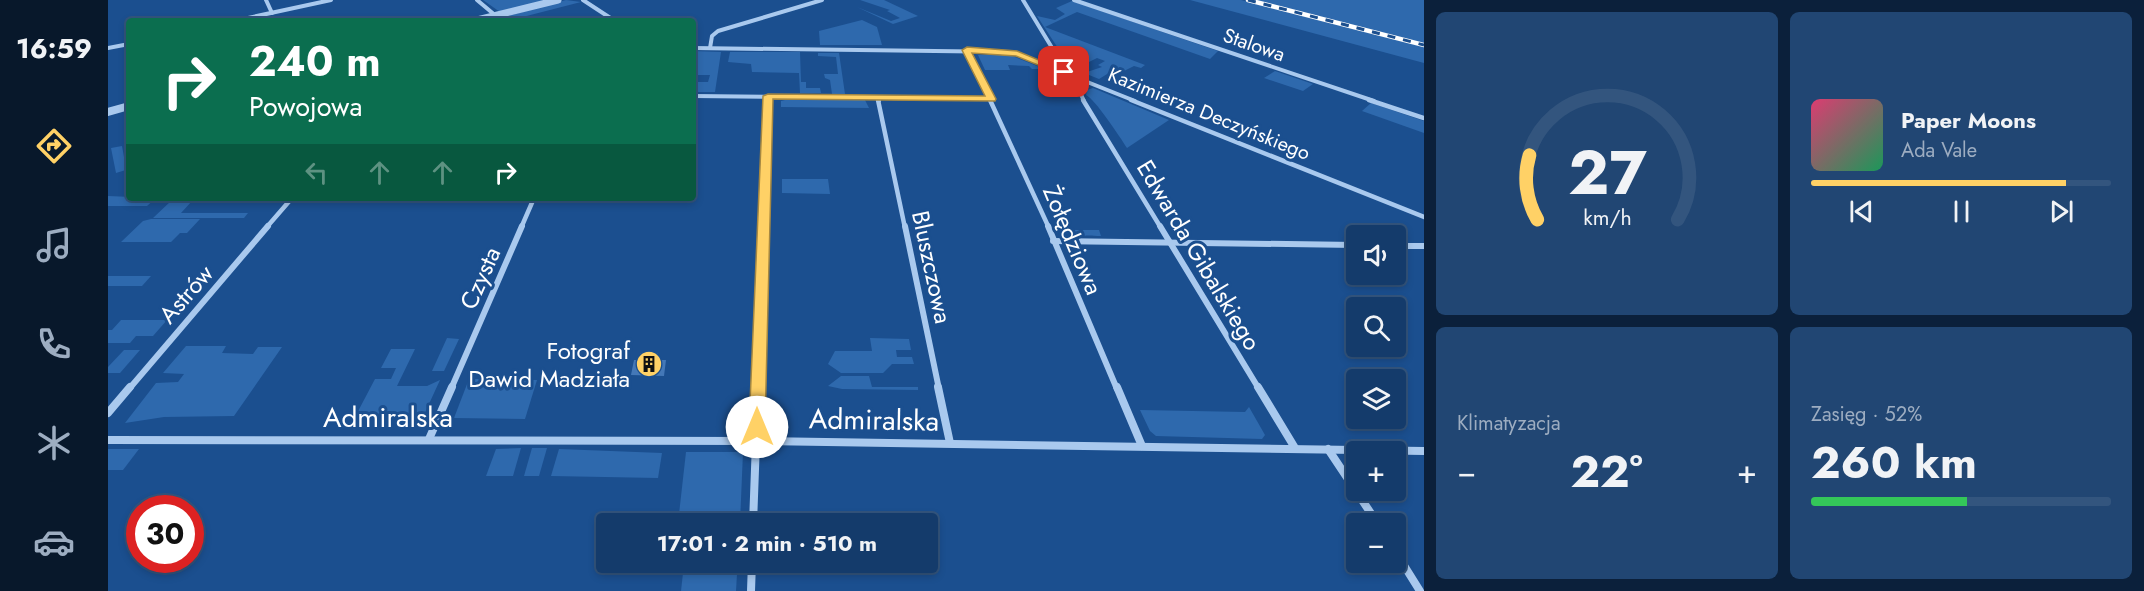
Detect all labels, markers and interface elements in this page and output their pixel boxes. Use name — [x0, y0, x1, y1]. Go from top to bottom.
street label: Stalowa — [1219, 21, 1289, 69]
text: 16:59 — [16, 29, 92, 68]
text: 240 m — [249, 31, 381, 92]
icon: right — [150, 42, 228, 120]
pin — [1038, 46, 1089, 97]
icon: arrive — [1047, 55, 1080, 88]
street label: Kazimierza Deczyńskiego — [1104, 60, 1314, 168]
text: Powojowa — [249, 87, 362, 126]
text: Paper Moons — [1901, 104, 2036, 136]
icon: directions — [33, 125, 75, 167]
text: 27 — [1568, 128, 1647, 218]
text: Ada Vale — [1901, 136, 1977, 165]
street label: Edwarda Gibalskiego — [1128, 153, 1270, 357]
icon: left — [300, 156, 333, 189]
icon: ahead — [363, 156, 396, 189]
icon: ahead — [426, 156, 459, 189]
icon: right — [489, 156, 522, 189]
street label: Żołędziowa — [1034, 180, 1112, 300]
icon: previous — [1845, 195, 1878, 228]
icon: pause — [1945, 195, 1978, 228]
icon: next — [2045, 195, 2078, 228]
text: km/h — [1583, 203, 1631, 234]
street label: Bluszczowa — [903, 207, 961, 327]
icon: music — [33, 224, 75, 266]
map controls — [1346, 225, 1406, 573]
button: sound — [1346, 225, 1406, 285]
street label: Czysta — [451, 241, 509, 315]
street label: Astrów — [150, 256, 222, 331]
button: search — [1346, 297, 1406, 357]
icon: phone — [33, 323, 75, 365]
place label: Fotograf Dawid Madziała — [468, 333, 631, 396]
building icon: Fotograf Dawid Madziała — [634, 349, 664, 379]
button: layers — [1346, 369, 1406, 429]
position arrow — [725, 395, 789, 459]
street label: Admiralska — [323, 397, 453, 438]
street label: Admiralska — [809, 398, 939, 442]
text: Zasięg · 52% — [1811, 400, 1922, 429]
text: Klimatyzacja — [1457, 409, 1561, 438]
icon: climate — [33, 422, 75, 464]
text: 260 km — [1811, 430, 1977, 495]
text: 22° — [1570, 439, 1643, 504]
button: + — [1346, 441, 1406, 501]
text: − — [1457, 448, 1476, 495]
text: + — [1737, 448, 1757, 495]
speed limit sign: 30 — [126, 495, 204, 573]
button: − — [1346, 513, 1406, 573]
icon: car — [33, 521, 75, 563]
text: 17:01 · 2 min · 510 m — [657, 527, 877, 559]

